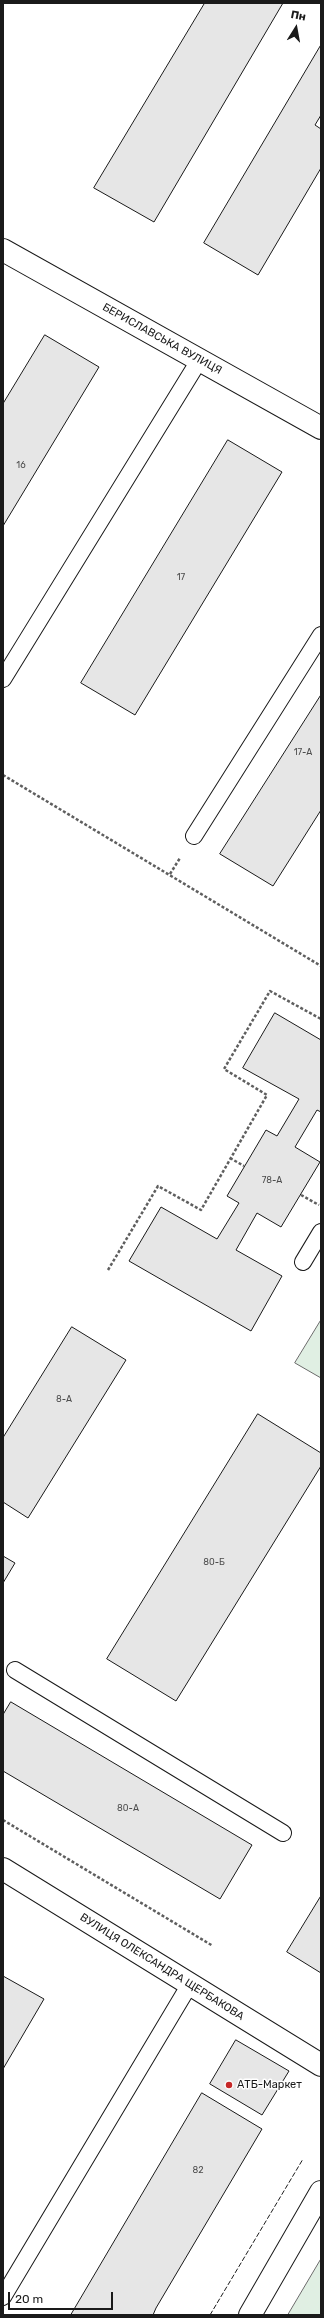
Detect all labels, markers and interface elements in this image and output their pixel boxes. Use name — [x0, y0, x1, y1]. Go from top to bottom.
north arrow — [276, 8, 316, 48]
text: Пн — [290, 8, 307, 24]
street label: БЕРИСЛАВСЬКА ВУЛИЦЯ — [100, 301, 224, 377]
house number: 16 — [16, 460, 26, 470]
house number: 17 — [177, 572, 185, 582]
house number: 17-А — [294, 747, 312, 757]
house number: 78-А — [262, 1175, 282, 1185]
house number: 8-А — [56, 1394, 72, 1404]
house number: 80-Б — [203, 1557, 225, 1567]
house number: 80-А — [117, 1803, 139, 1813]
street label: ВУЛИЦЯ ОЛЕКСАНДРА ЩЕРБАКОВА — [78, 1911, 246, 2023]
place label: АТБ-Маркет — [237, 2078, 302, 2092]
marker: АТБ-Маркет — [224, 2080, 234, 2090]
house number: 82 — [192, 2165, 204, 2175]
scale bar — [10, 2284, 115, 2310]
text: 20 m — [15, 2292, 43, 2306]

